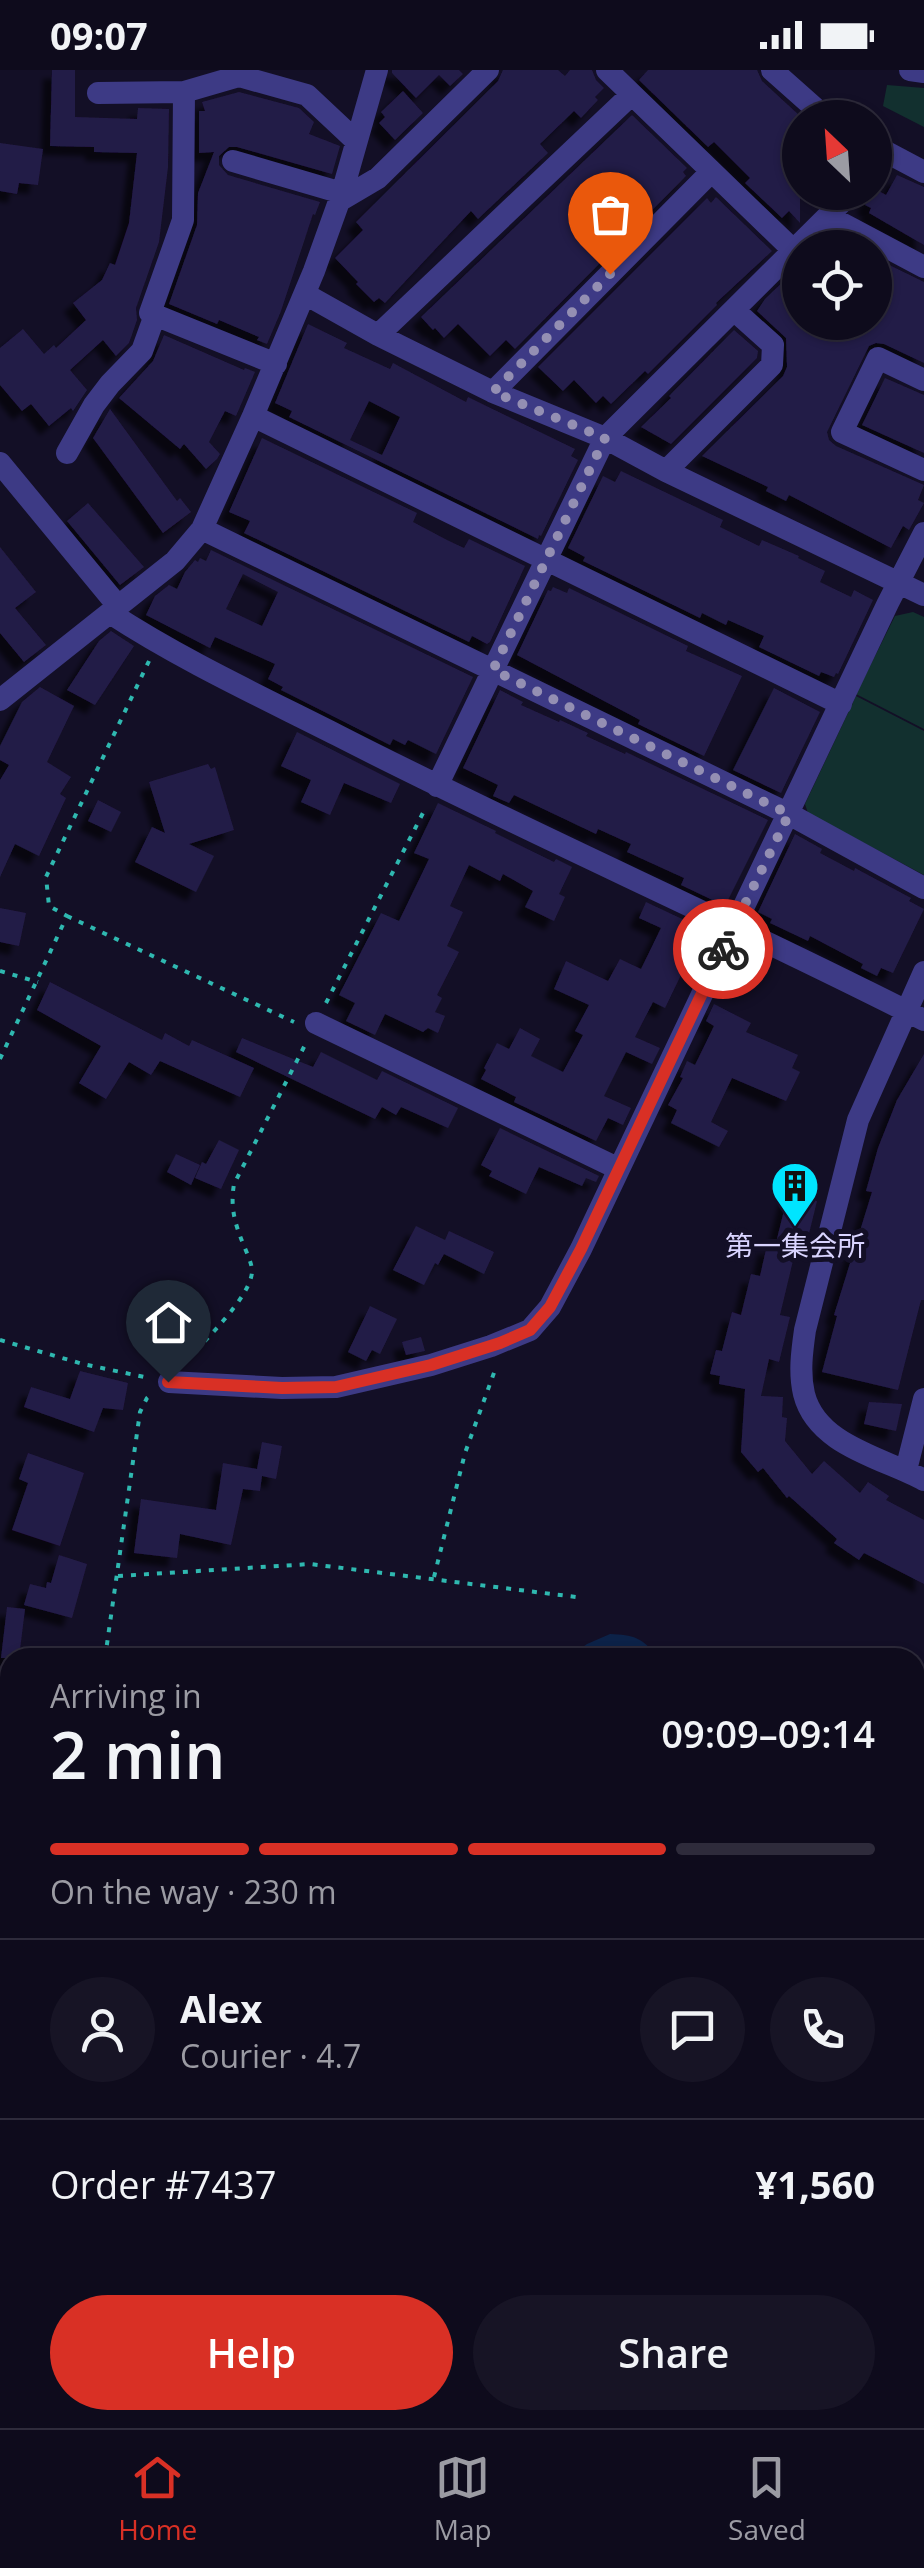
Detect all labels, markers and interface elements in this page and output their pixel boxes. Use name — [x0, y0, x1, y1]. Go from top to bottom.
text: 09:07 — [50, 9, 148, 61]
north arrow — [782, 100, 892, 210]
map controls — [782, 100, 892, 340]
pin — [568, 172, 653, 275]
icon: bag — [583, 187, 638, 242]
button: locate — [782, 230, 892, 340]
courier — [673, 899, 773, 999]
icon: bike — [696, 922, 751, 977]
building icon: 第一集会所 — [769, 1160, 821, 1228]
place label: 第一集会所 — [725, 1226, 865, 1264]
pin — [126, 1280, 211, 1383]
icon: home — [141, 1295, 196, 1350]
text: Arriving in — [50, 1674, 202, 1717]
text: 09:09–09:14 — [661, 1707, 875, 1759]
text: 2 min — [50, 1710, 225, 1798]
text: On the way · 230 m — [50, 1870, 337, 1913]
button: person — [50, 1977, 155, 2082]
button: chat — [640, 1977, 745, 2082]
button: phone — [770, 1977, 875, 2082]
text: Alex — [180, 1982, 262, 2034]
text: Courier · 4.7 — [180, 2034, 361, 2077]
text: Order #7437 — [50, 2158, 277, 2210]
text: ¥1,560 — [756, 2158, 875, 2210]
button: Help — [50, 2295, 453, 2410]
button: Share — [473, 2295, 875, 2410]
tab: Home — [118, 2450, 197, 2548]
tab: Map — [434, 2450, 492, 2548]
tab: Saved — [728, 2450, 806, 2548]

